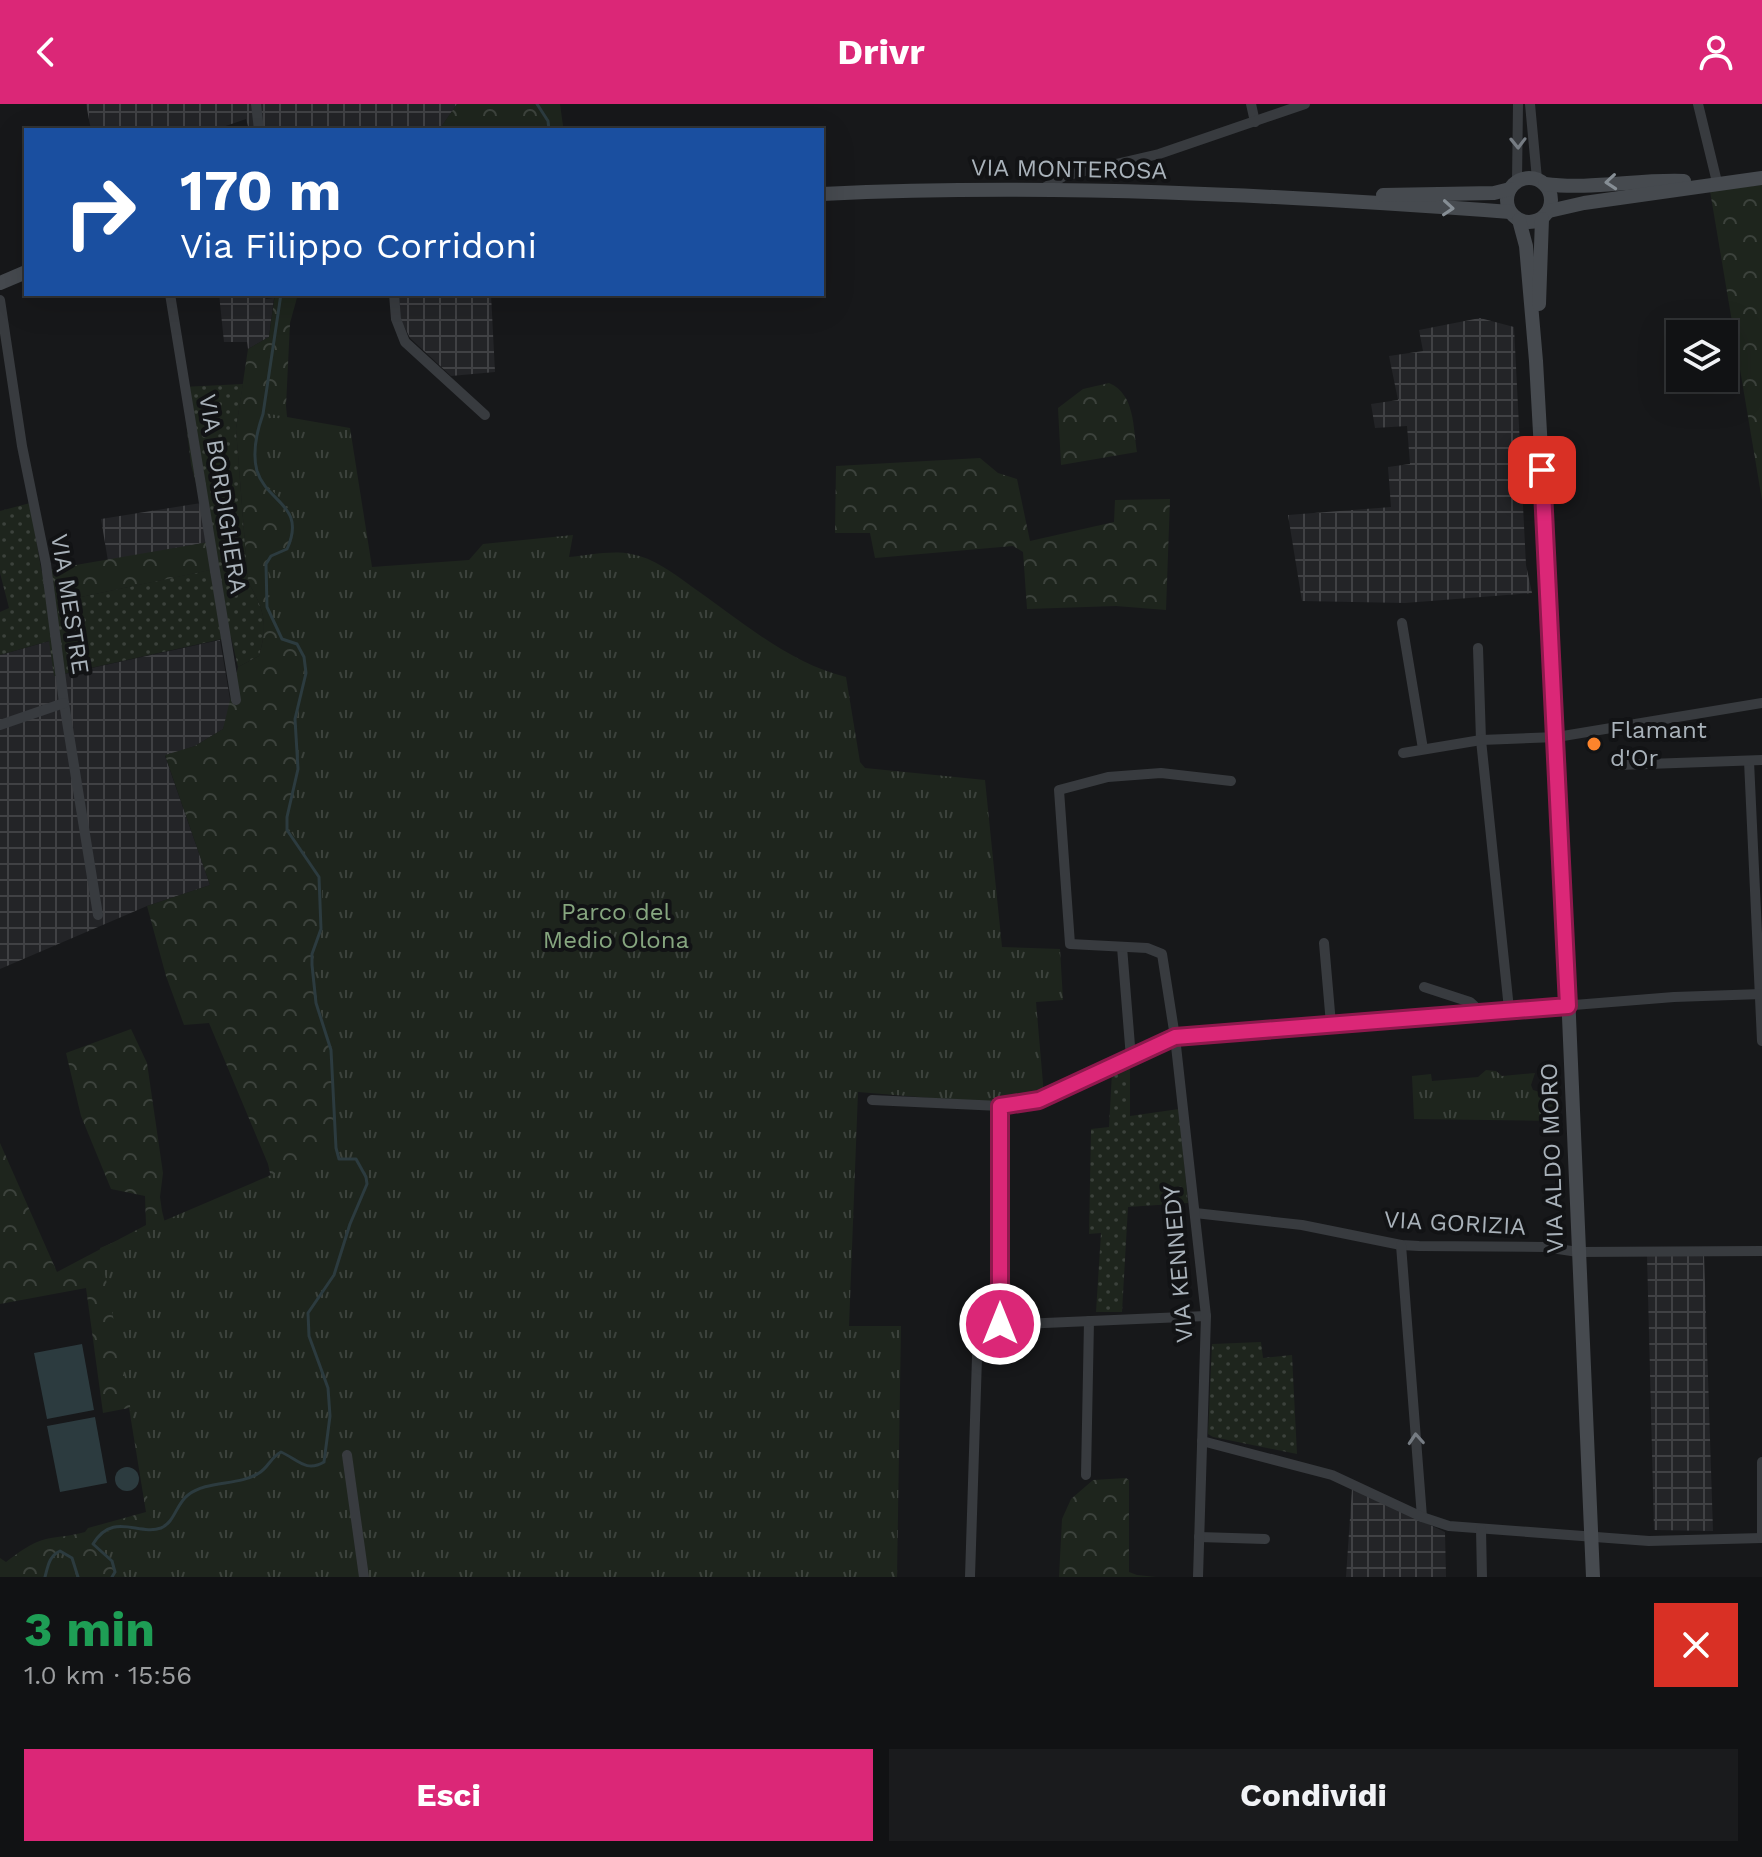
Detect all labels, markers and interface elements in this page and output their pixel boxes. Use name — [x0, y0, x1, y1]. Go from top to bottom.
icon: back — [24, 30, 68, 74]
icon: person — [1694, 30, 1738, 74]
text: Drivr — [837, 31, 925, 73]
one-way arrow — [1509, 137, 1527, 150]
street label: VIA MONTEROSA — [971, 153, 1168, 185]
text: 170 m — [180, 158, 342, 224]
icon: right — [48, 160, 152, 264]
one-way arrow — [1604, 174, 1617, 191]
one-way arrow — [1442, 199, 1455, 216]
text: Via Filippo Corridoni — [180, 225, 537, 267]
map controls — [1666, 320, 1738, 392]
button: layers — [1666, 320, 1738, 392]
street label: VIA BORDIGHERA — [193, 392, 253, 596]
pin — [1508, 436, 1576, 504]
icon: arrive — [1520, 448, 1564, 492]
street label: VIA MESTRE — [45, 532, 95, 676]
place label: Flamant d'Or — [1610, 716, 1707, 772]
marker: Flamant d'Or — [1585, 735, 1603, 753]
park label: Parco del Medio Olona — [543, 898, 689, 954]
street label: VIA ALDO MORO — [1535, 1062, 1569, 1254]
street label: VIA KENNEDY — [1157, 1184, 1199, 1344]
street label: VIA GORIZIA — [1383, 1205, 1527, 1241]
position arrow — [958, 1282, 1042, 1366]
one-way arrow — [1408, 1432, 1425, 1445]
text: 3 min — [24, 1601, 155, 1658]
button: close — [1654, 1603, 1738, 1687]
text: 1.0 km · 15:56 — [24, 1660, 192, 1690]
button: Esci — [24, 1749, 873, 1841]
button: Condividi — [889, 1749, 1738, 1841]

